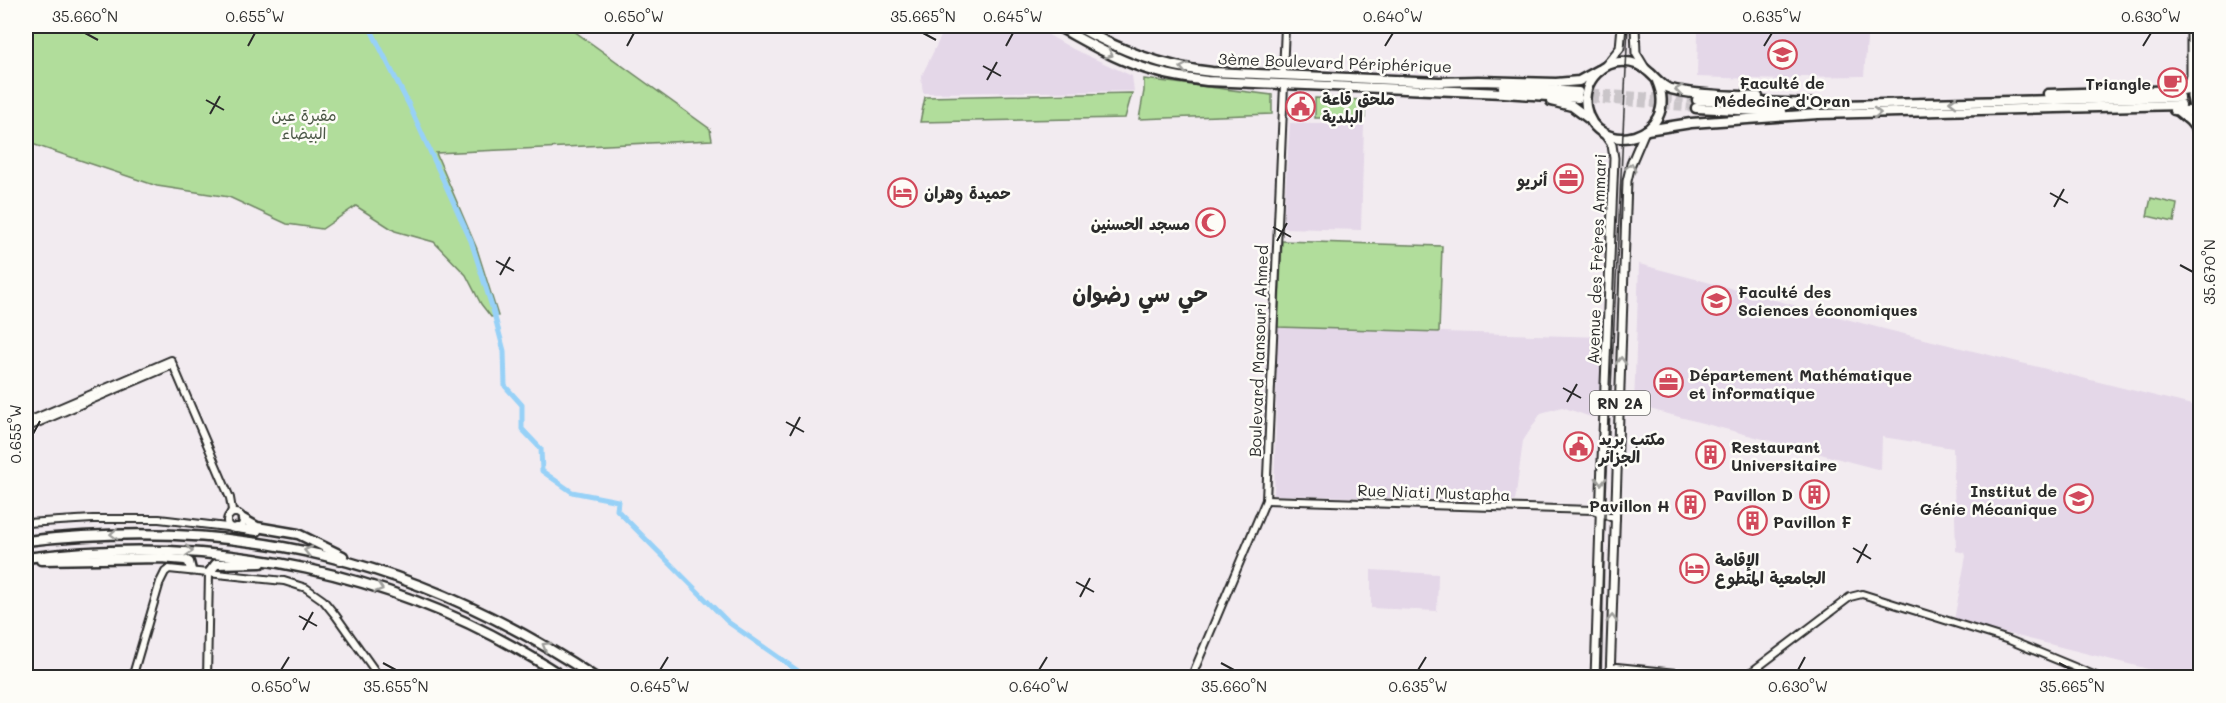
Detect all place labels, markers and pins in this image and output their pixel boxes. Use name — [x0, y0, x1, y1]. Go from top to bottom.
school or university icon: Faculté de Médecine d'Oran — [1766, 38, 1798, 70]
cafe icon: Triangle — [2156, 67, 2188, 99]
place label: Faculté de Médecine d'Oran — [1714, 72, 1850, 111]
place label: Triangle — [2085, 73, 2151, 94]
place label: ملحق قاعة البلدية — [1322, 88, 1395, 127]
public building icon: ملحق قاعة البلدية — [1285, 91, 1317, 123]
office icon: أنريو — [1552, 163, 1584, 195]
place label: أنريو — [1516, 169, 1548, 191]
hotel icon: حميدة وهران — [887, 176, 919, 208]
place label: حميدة وهران — [924, 182, 1011, 205]
mosque icon: مسجد الحسنين — [1195, 207, 1227, 239]
place label: مسجد الحسنين — [1091, 213, 1190, 234]
place label: Faculté des Sciences économiques — [1738, 281, 1918, 320]
school or university icon: Faculté des Sciences économiques — [1701, 284, 1733, 316]
place label: Département Mathématique et informatique — [1689, 364, 1912, 403]
office icon: Département Mathématique et informatique — [1652, 367, 1684, 399]
place label: مكتب بريد الجزائر — [1597, 428, 1665, 467]
public building icon: مكتب بريد الجزائر — [1562, 431, 1594, 463]
place label: Restaurant Universitaire — [1731, 436, 1837, 475]
building icon: Restaurant Universitaire — [1694, 439, 1726, 471]
building icon: Pavillon D — [1798, 478, 1830, 510]
place label: Institut de Génie Mécanique — [1920, 480, 2057, 519]
school or university icon: Institut de Génie Mécanique — [2062, 483, 2094, 515]
place label: Pavillon D — [1713, 484, 1793, 505]
building icon: Pavillon H — [1675, 489, 1707, 521]
place label: Pavillon H — [1589, 495, 1670, 516]
building icon: Pavillon F — [1736, 505, 1768, 537]
place label: Pavillon F — [1773, 511, 1851, 532]
place label: الإقامة الجامعية المتطوع — [1715, 549, 1826, 590]
hotel icon: الإقامة الجامعية المتطوع — [1678, 552, 1710, 584]

